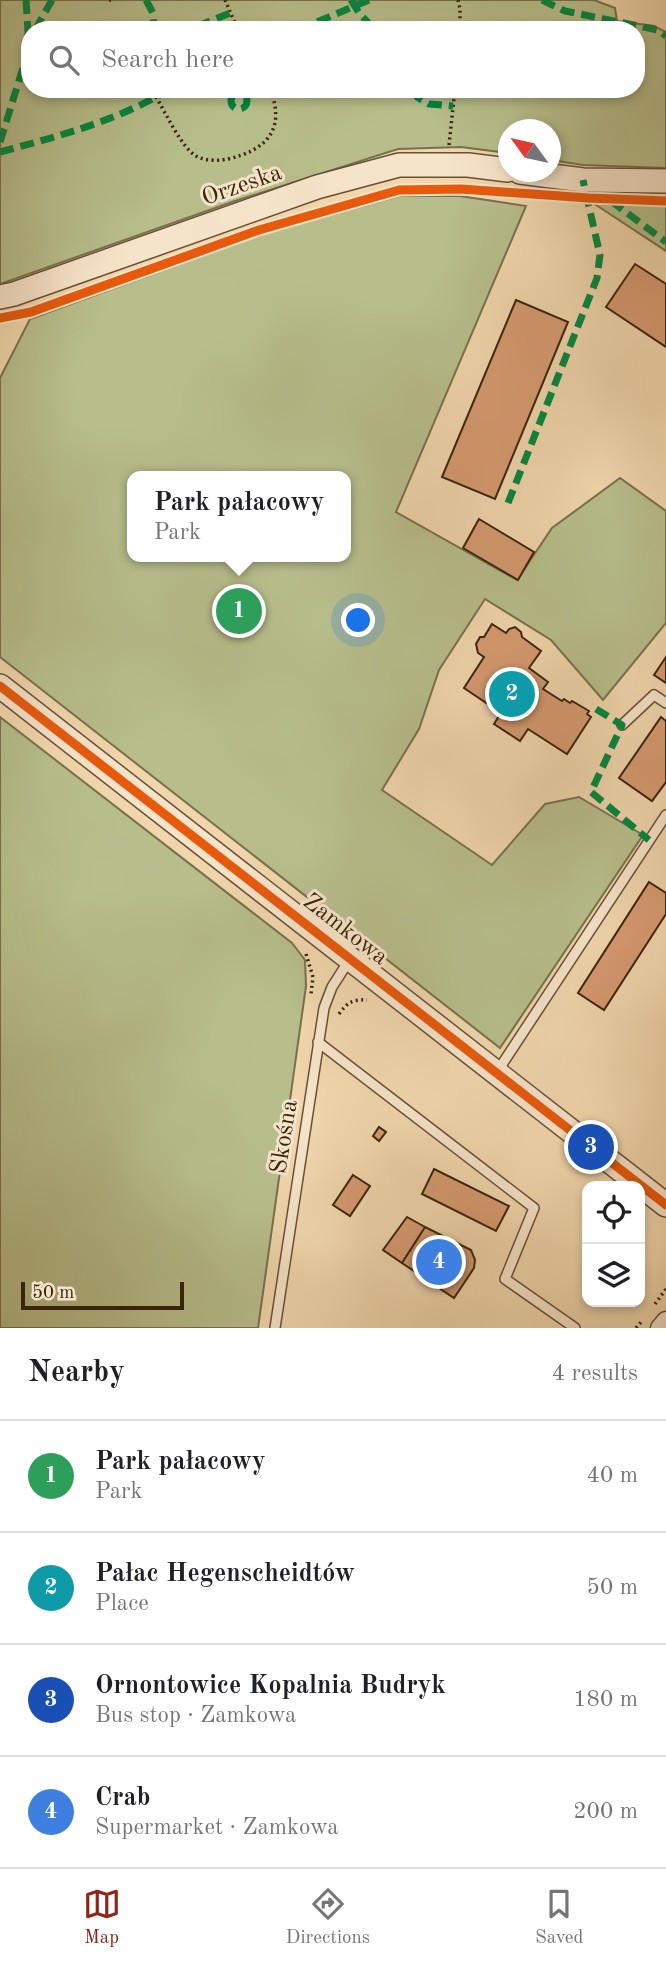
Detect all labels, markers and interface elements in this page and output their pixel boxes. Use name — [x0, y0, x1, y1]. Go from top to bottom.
search box — [21, 21, 645, 98]
icon: search — [45, 41, 83, 79]
text: Search here — [101, 47, 234, 73]
north arrow — [498, 119, 561, 182]
street label: Orzeska — [199, 161, 285, 211]
popup — [127, 471, 351, 562]
text: Park pałacowy — [154, 490, 324, 516]
text: Park — [154, 521, 201, 544]
pin: 1 — [216, 585, 262, 637]
your location — [341, 603, 375, 637]
pin: 2 — [489, 668, 535, 720]
street label: Zamkowa — [298, 890, 392, 970]
street label: Skośna — [267, 1098, 303, 1176]
pin: 3 — [568, 1121, 614, 1173]
map controls — [582, 1181, 645, 1307]
button: locate — [582, 1181, 645, 1244]
pin: 4 — [416, 1236, 462, 1288]
button: layers — [582, 1244, 645, 1307]
scale bar — [21, 1279, 184, 1311]
text: 50 m — [32, 1284, 74, 1303]
text: Nearby — [28, 1358, 125, 1388]
text: 4 results — [552, 1362, 638, 1385]
text: Park pałacowy — [95, 1449, 266, 1475]
text: 1 — [44, 1464, 58, 1487]
text: 40 m — [587, 1464, 638, 1487]
text: Park — [95, 1480, 142, 1503]
text: Pałac Hegenscheidtów — [95, 1561, 355, 1587]
text: 2 — [44, 1576, 58, 1599]
text: 50 m — [587, 1576, 638, 1599]
text: Place — [95, 1592, 149, 1615]
text: Ornontowice Kopalnia Budryk — [95, 1673, 446, 1699]
text: 3 — [44, 1688, 58, 1711]
text: 180 m — [573, 1688, 638, 1711]
text: Bus stop · Zamkowa — [95, 1704, 296, 1727]
text: Crab — [95, 1785, 150, 1811]
text: 4 — [44, 1800, 58, 1823]
text: 200 m — [573, 1800, 638, 1823]
text: Supermarket · Zamkowa — [95, 1816, 339, 1839]
tab: Map — [83, 1885, 121, 1950]
tab: Directions — [286, 1885, 370, 1950]
tab: Saved — [535, 1885, 583, 1950]

